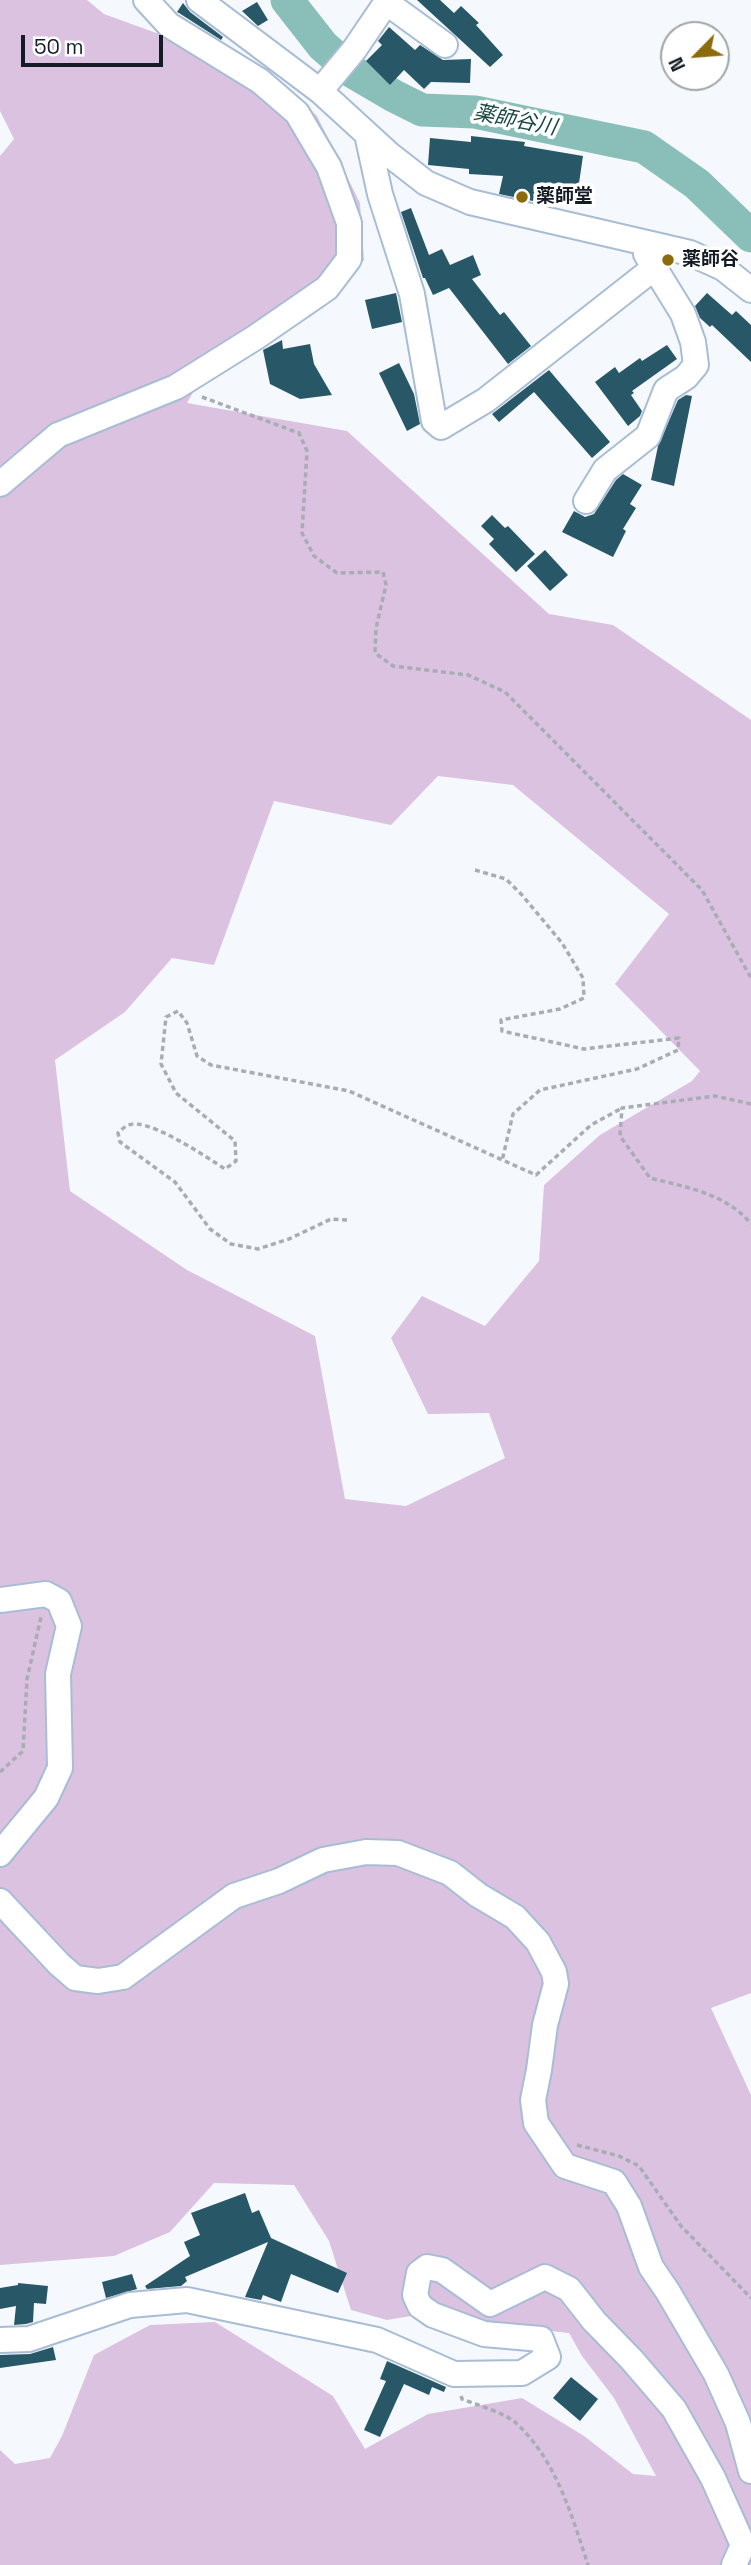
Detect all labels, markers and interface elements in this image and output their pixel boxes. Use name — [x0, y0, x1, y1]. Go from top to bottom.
scale bar — [24, 21, 166, 65]
north arrow — [660, 21, 730, 91]
text: 50 m — [34, 33, 84, 60]
text: N — [663, 53, 691, 75]
water label: 薬師谷川 — [471, 101, 559, 141]
place label: 薬師堂 — [536, 186, 593, 208]
marker: 薬師堂 — [514, 189, 530, 205]
place label: 薬師谷 — [682, 249, 739, 271]
marker: 薬師谷 — [660, 252, 676, 268]

